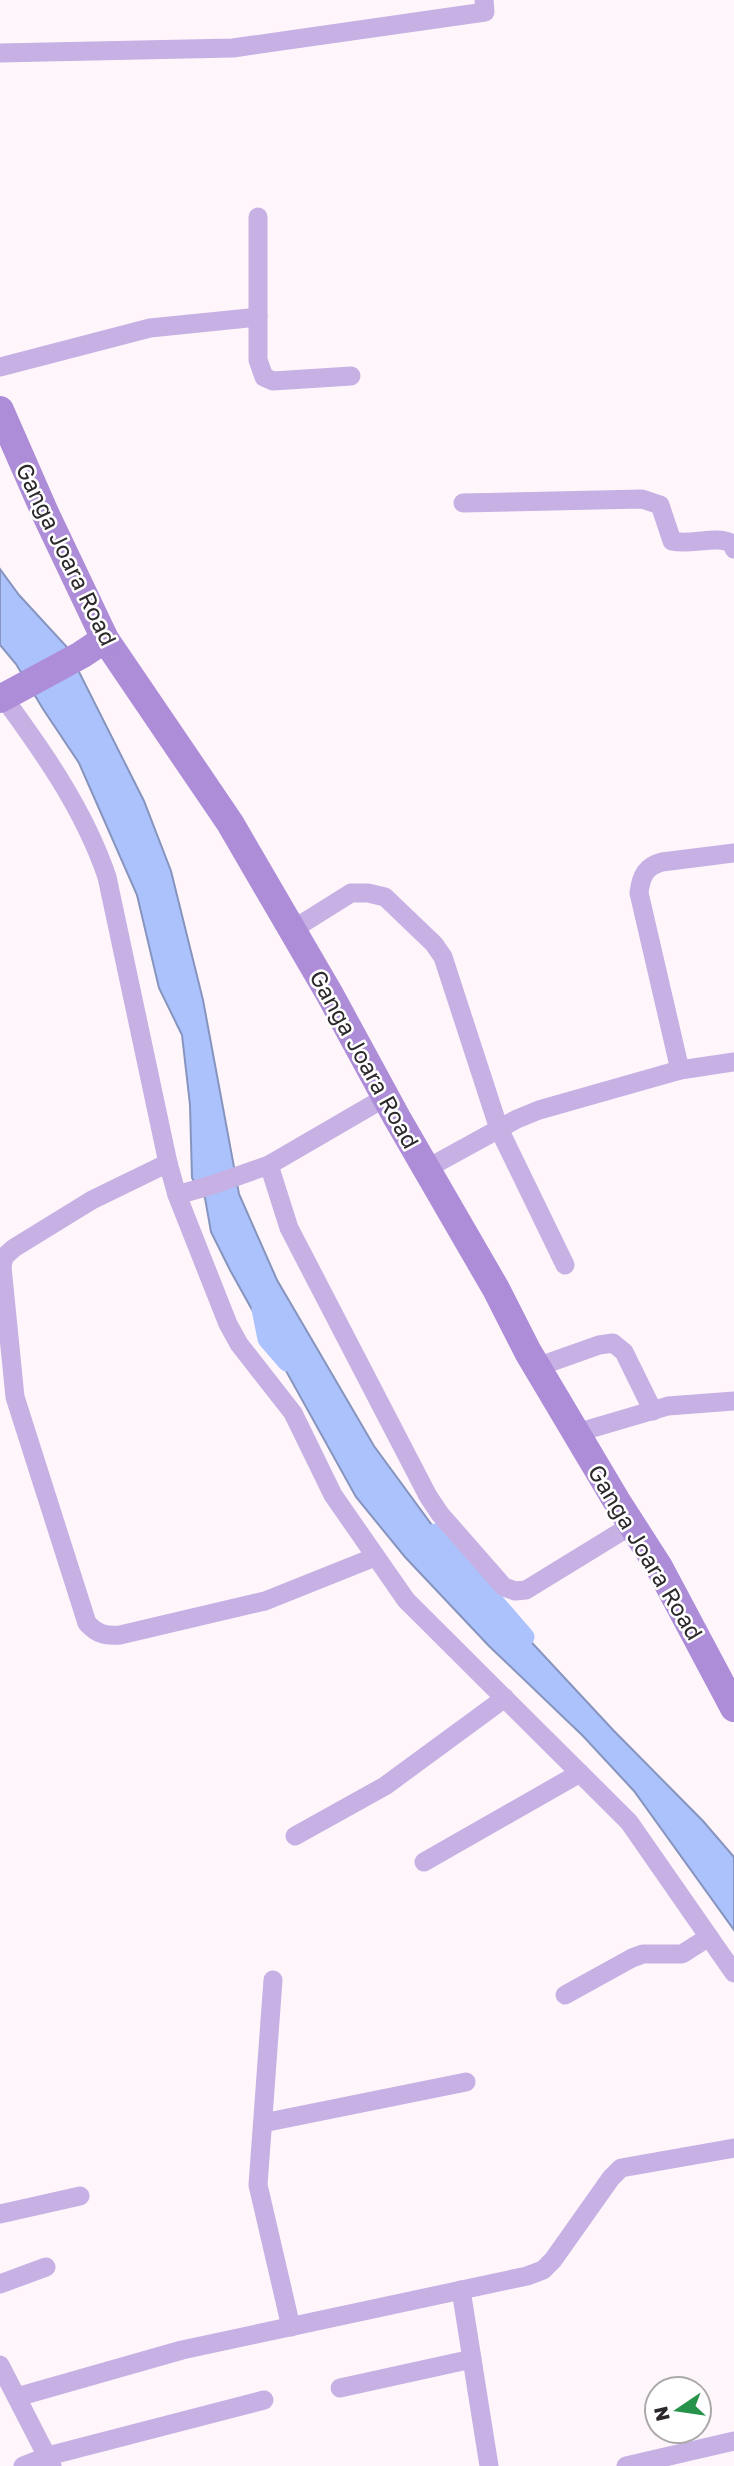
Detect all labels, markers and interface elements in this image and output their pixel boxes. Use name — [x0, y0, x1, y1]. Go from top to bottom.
street label: Ganga Joara Road — [11, 458, 123, 650]
street label: Ganga Joara Road — [304, 965, 426, 1153]
street label: Ganga Joara Road — [583, 1459, 709, 1645]
north arrow — [643, 2375, 713, 2445]
text: N — [648, 2404, 674, 2424]

